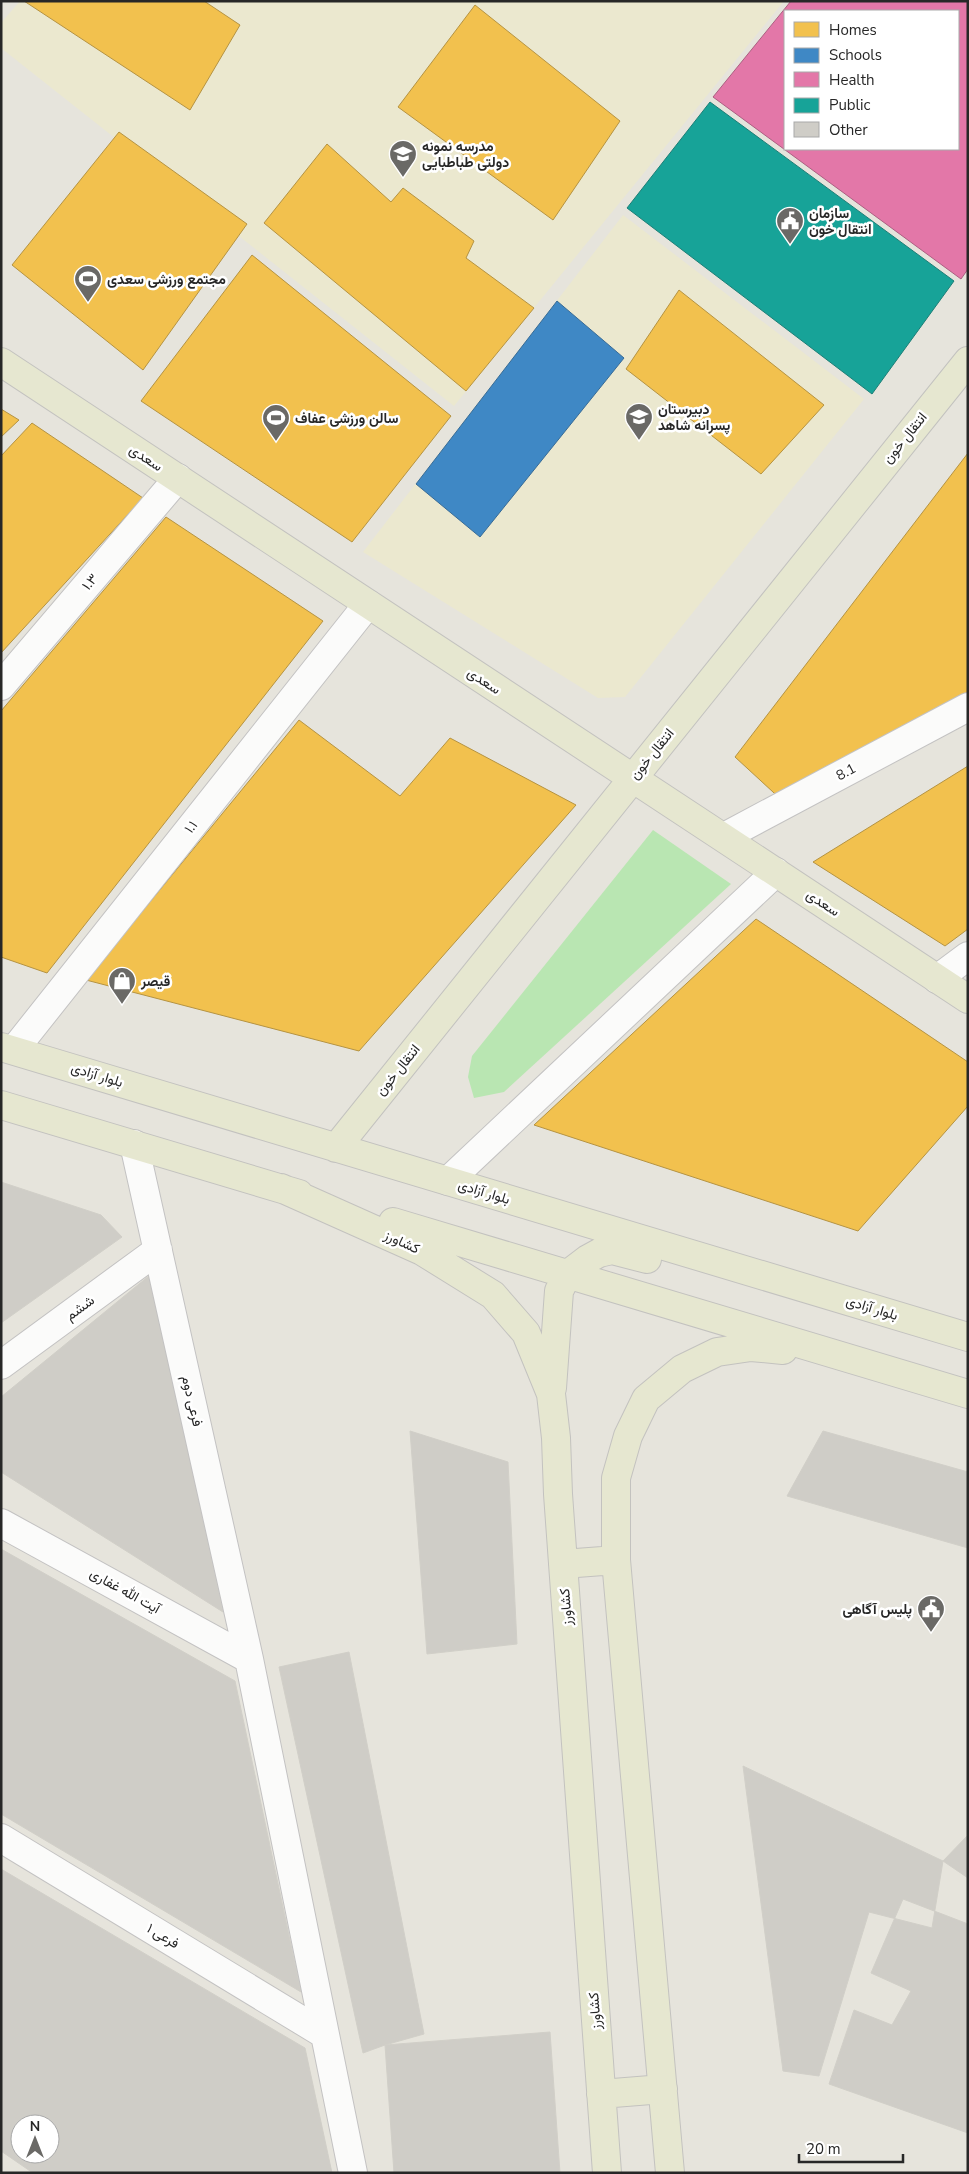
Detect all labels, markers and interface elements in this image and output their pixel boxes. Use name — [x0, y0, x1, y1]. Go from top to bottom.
legend — [784, 10, 959, 150]
text: Homes — [829, 20, 877, 40]
text: Schools — [829, 45, 882, 65]
text: Health — [829, 70, 874, 90]
text: Public — [829, 95, 870, 115]
text: Other — [829, 120, 868, 140]
place label: مدرسه نمونه دولتی طباطبایی — [422, 137, 509, 172]
school or university icon: مدرسه نمونه دولتی طباطبایی — [388, 139, 418, 178]
place label: سازمان انتقال خون — [809, 204, 872, 239]
public building icon: سازمان انتقال خون — [775, 206, 805, 245]
sports icon: مجتمع ورزشی سعدی — [73, 264, 103, 303]
place label: مجتمع ورزشی سعدی — [107, 270, 226, 289]
place label: دبیرستان پسرانه شاهد — [658, 400, 730, 435]
school or university icon: دبیرستان پسرانه شاهد — [624, 402, 654, 441]
sports icon: سالن ورزشی عفاف — [261, 403, 291, 442]
street label: انتقال خون — [878, 408, 932, 468]
place label: سالن ورزشی عفاف — [295, 409, 398, 428]
street label: سعدی — [126, 440, 166, 476]
street label: ۱.۳ — [77, 570, 103, 594]
street label: سعدی — [464, 663, 504, 699]
street label: انتقال خون — [625, 724, 679, 784]
street label: 8.1 — [833, 759, 859, 785]
street label: ۱.۱ — [180, 817, 202, 837]
street label: سعدی — [803, 885, 843, 921]
shop icon: قیصر — [107, 966, 137, 1005]
place label: قیصر — [140, 972, 170, 991]
street label: انتقال خون — [371, 1040, 425, 1100]
street label: بلوار آزادی — [69, 1058, 125, 1092]
street label: بلوار آزادی — [456, 1175, 512, 1209]
street label: کشاورز — [380, 1225, 423, 1258]
street label: ششم — [62, 1291, 98, 1325]
street label: بلوار آزادی — [844, 1291, 900, 1325]
street label: فرعی دوم — [177, 1374, 207, 1428]
street label: آیت الله غفاری — [86, 1564, 165, 1619]
street label: کشاورز — [555, 1588, 577, 1627]
public building icon: پلیس آگاهی — [916, 1594, 946, 1633]
place label: پلیس آگاهی — [843, 1600, 912, 1619]
street label: فرعی ۱ — [143, 1919, 183, 1953]
street label: کشاورز — [584, 1992, 606, 2031]
north arrow — [10, 2114, 60, 2164]
text: N — [30, 2117, 40, 2136]
scale bar — [799, 2132, 903, 2164]
text: 20 m — [806, 2139, 841, 2159]

